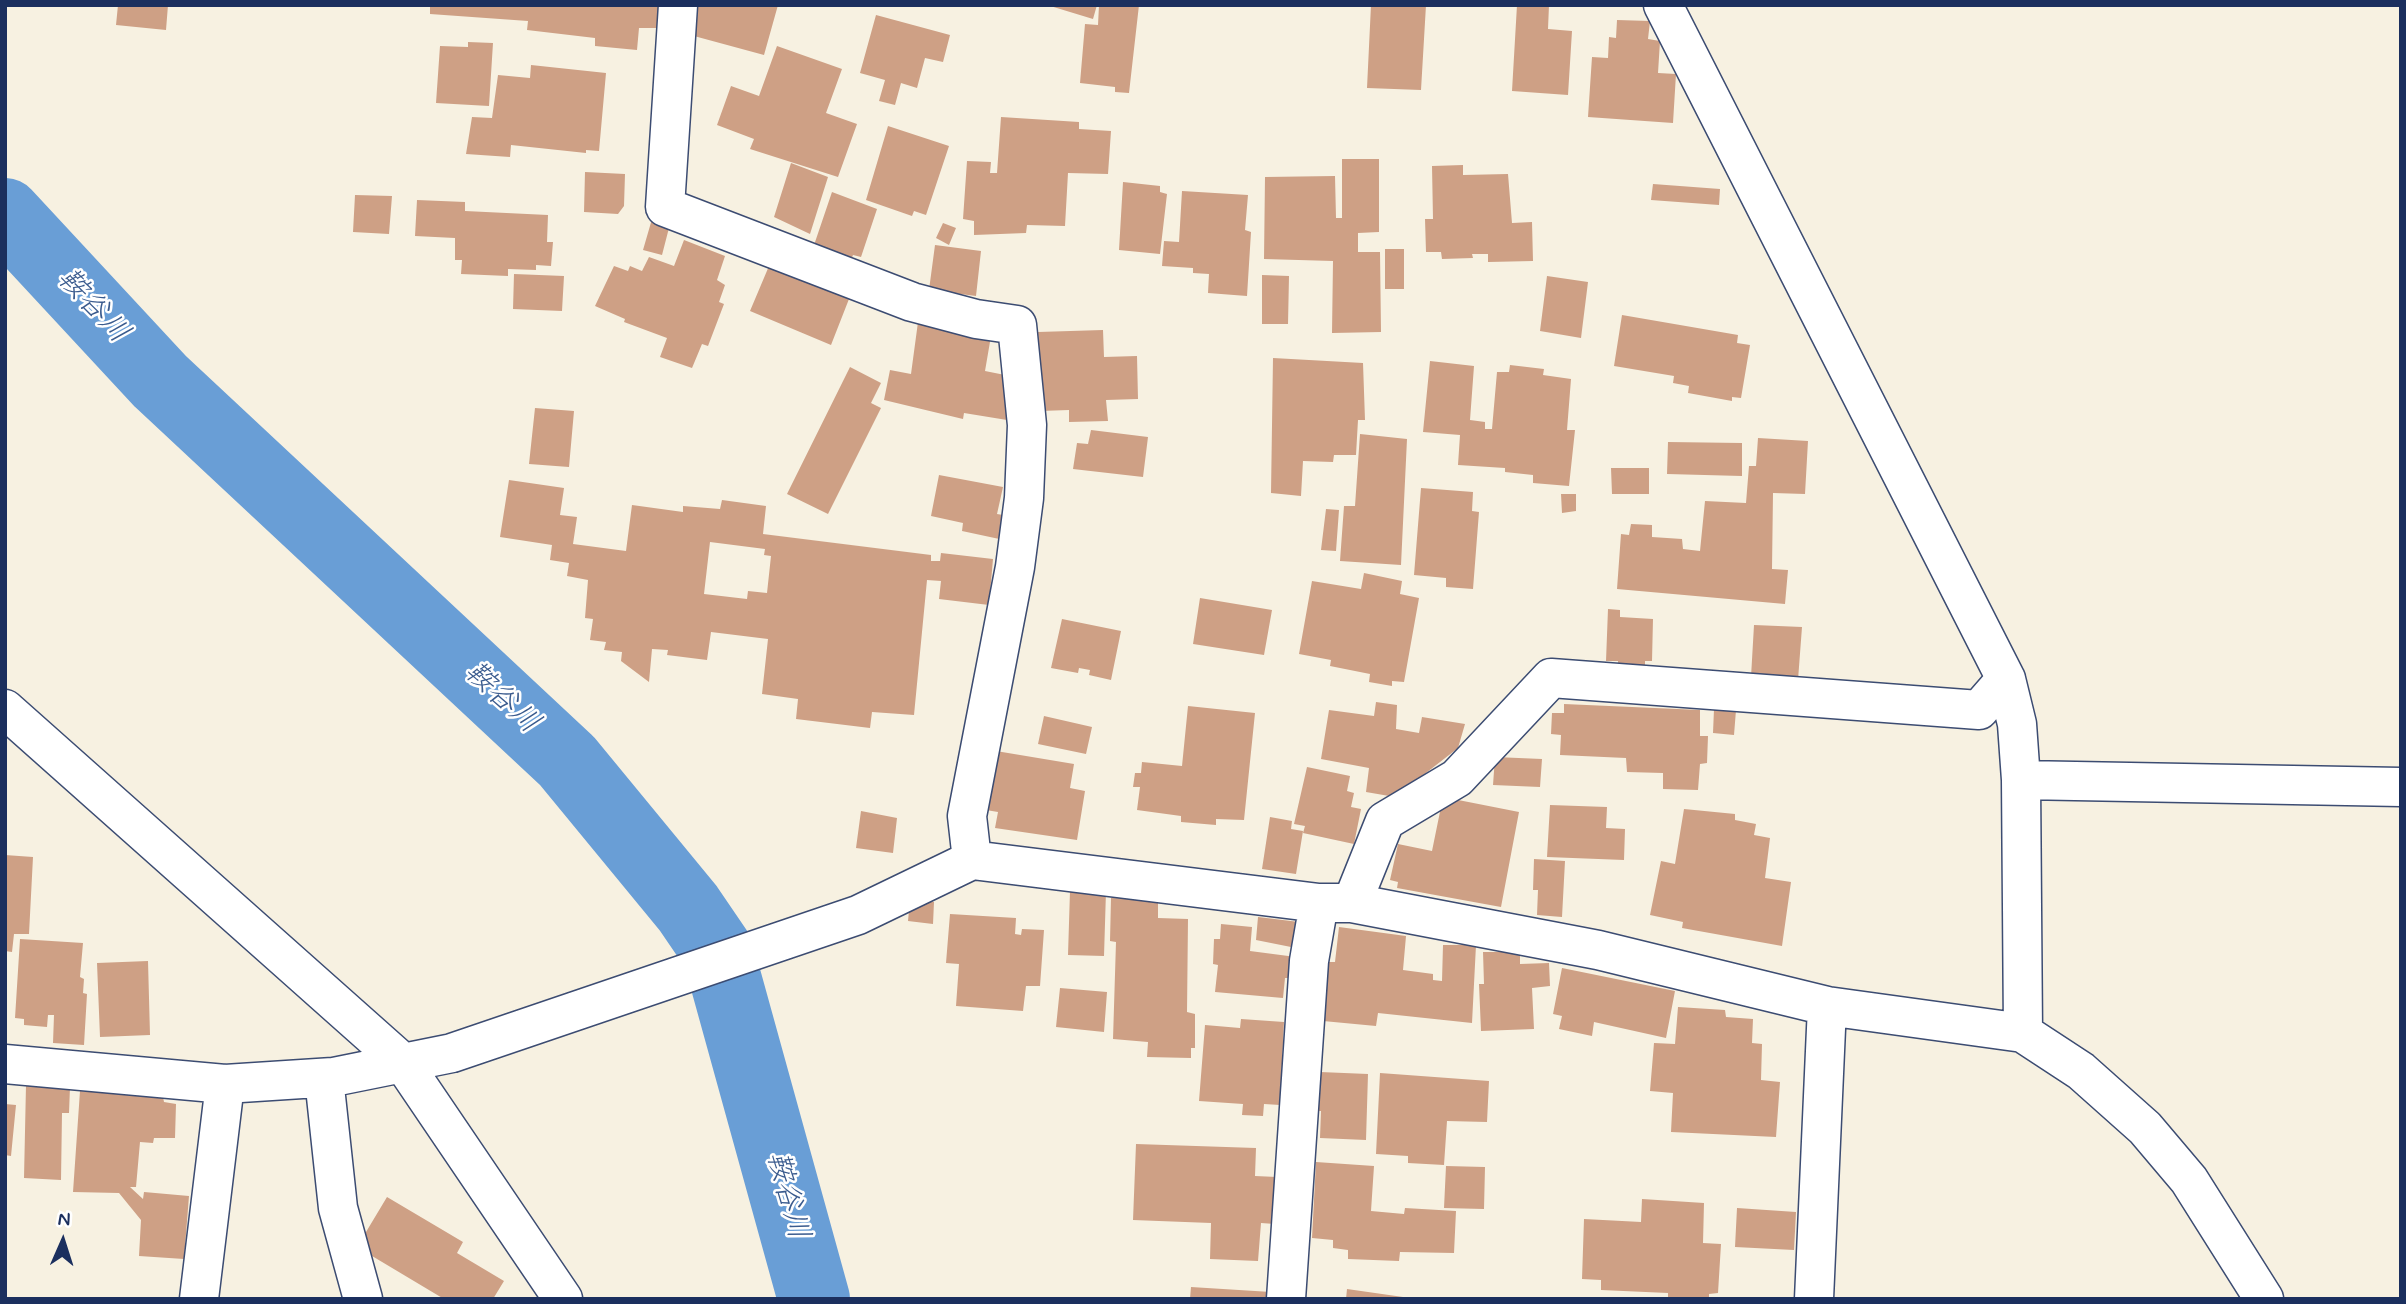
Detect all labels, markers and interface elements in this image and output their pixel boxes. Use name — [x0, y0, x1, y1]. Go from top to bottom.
water label: 鞍谷川 — [48, 262, 136, 352]
water label: 鞍谷川 — [456, 655, 546, 743]
water label: 鞍谷川 — [757, 1148, 815, 1244]
north arrow — [28, 1206, 98, 1276]
text: N — [57, 1207, 71, 1232]

